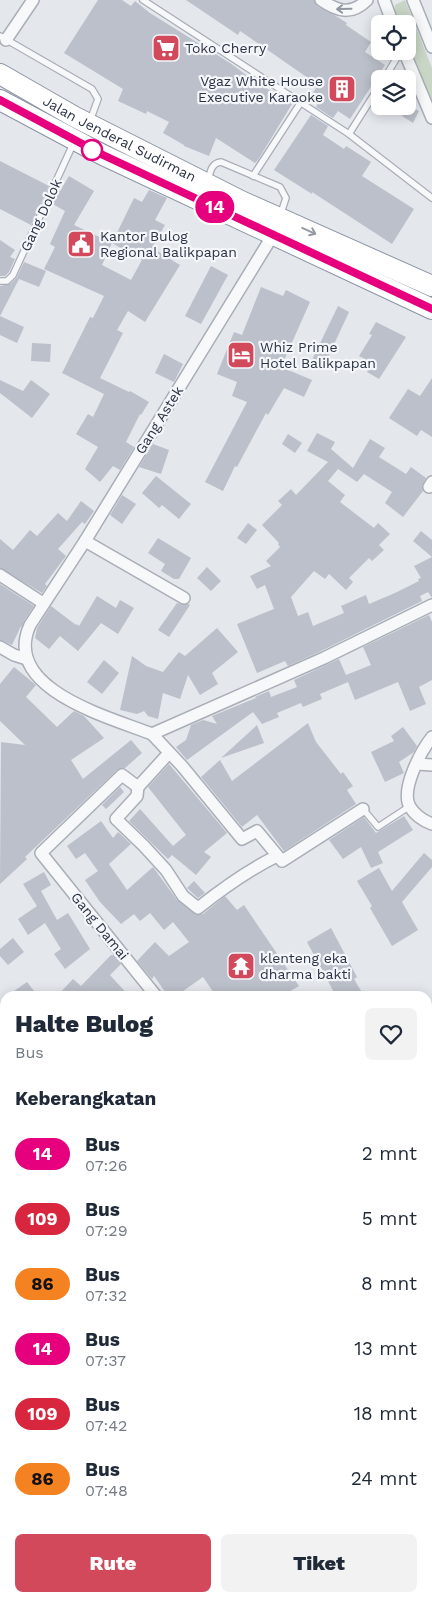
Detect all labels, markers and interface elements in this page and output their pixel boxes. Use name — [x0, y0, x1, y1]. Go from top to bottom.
one-way arrow — [336, 4, 352, 14]
map controls — [371, 15, 416, 115]
button: locate — [371, 15, 416, 60]
supermarket icon: Toko Cherry — [151, 33, 181, 63]
place label: Toko Cherry — [185, 40, 267, 56]
button: layers — [371, 70, 416, 115]
place label: Vgaz White House Executive Karaoke — [198, 73, 323, 105]
building icon: Vgaz White House Executive Karaoke — [327, 74, 357, 104]
street label: Jalan Jenderal Sudirman — [40, 92, 199, 185]
unlabelled marker — [81, 139, 103, 161]
street label: Gang Dolok — [17, 176, 65, 254]
line badge: 14 — [192, 191, 238, 223]
text: 14 — [205, 196, 225, 217]
one-way arrow — [301, 226, 316, 236]
place label: Kantor Bulog Regional Balikpapan — [100, 228, 237, 260]
public building icon: Kantor Bulog Regional Balikpapan — [66, 229, 96, 259]
place label: Whiz Prime Hotel Balikpapan — [260, 339, 376, 371]
hotel icon: Whiz Prime Hotel Balikpapan — [226, 340, 256, 370]
street label: Gang Astek — [132, 383, 186, 457]
street label: Gang Damai — [68, 889, 132, 963]
place label: klenteng eka dharma bakti — [260, 950, 351, 982]
temple icon: klenteng eka dharma bakti — [226, 951, 256, 981]
button: heart — [365, 1008, 417, 1060]
text: Halte Bulog — [15, 1010, 153, 1038]
text: Bus — [15, 1043, 44, 1062]
text: Keberangkatan — [15, 1087, 156, 1110]
text: Bus — [85, 1133, 120, 1156]
text: 2 mnt — [362, 1142, 417, 1165]
text: 14 — [33, 1143, 52, 1164]
text: 07:26 — [85, 1156, 127, 1175]
text: Bus — [85, 1198, 120, 1221]
text: 5 mnt — [362, 1207, 417, 1230]
text: 109 — [27, 1208, 58, 1229]
text: 07:29 — [85, 1221, 128, 1240]
text: Bus — [85, 1263, 120, 1286]
text: 8 mnt — [361, 1272, 417, 1295]
text: 86 — [31, 1273, 54, 1294]
text: 07:32 — [85, 1286, 127, 1305]
text: Bus — [85, 1328, 120, 1351]
text: 13 mnt — [354, 1337, 417, 1360]
text: 14 — [33, 1338, 52, 1359]
text: 07:37 — [85, 1351, 126, 1370]
text: Bus — [85, 1393, 120, 1416]
text: 18 mnt — [354, 1402, 417, 1425]
text: 109 — [27, 1403, 58, 1424]
text: 07:42 — [85, 1416, 127, 1435]
text: Bus — [85, 1458, 120, 1481]
text: 24 mnt — [351, 1467, 417, 1490]
text: 86 — [31, 1468, 54, 1489]
text: 07:48 — [85, 1481, 128, 1500]
button: Rute — [15, 1534, 211, 1592]
button: Tiket — [221, 1534, 417, 1592]

